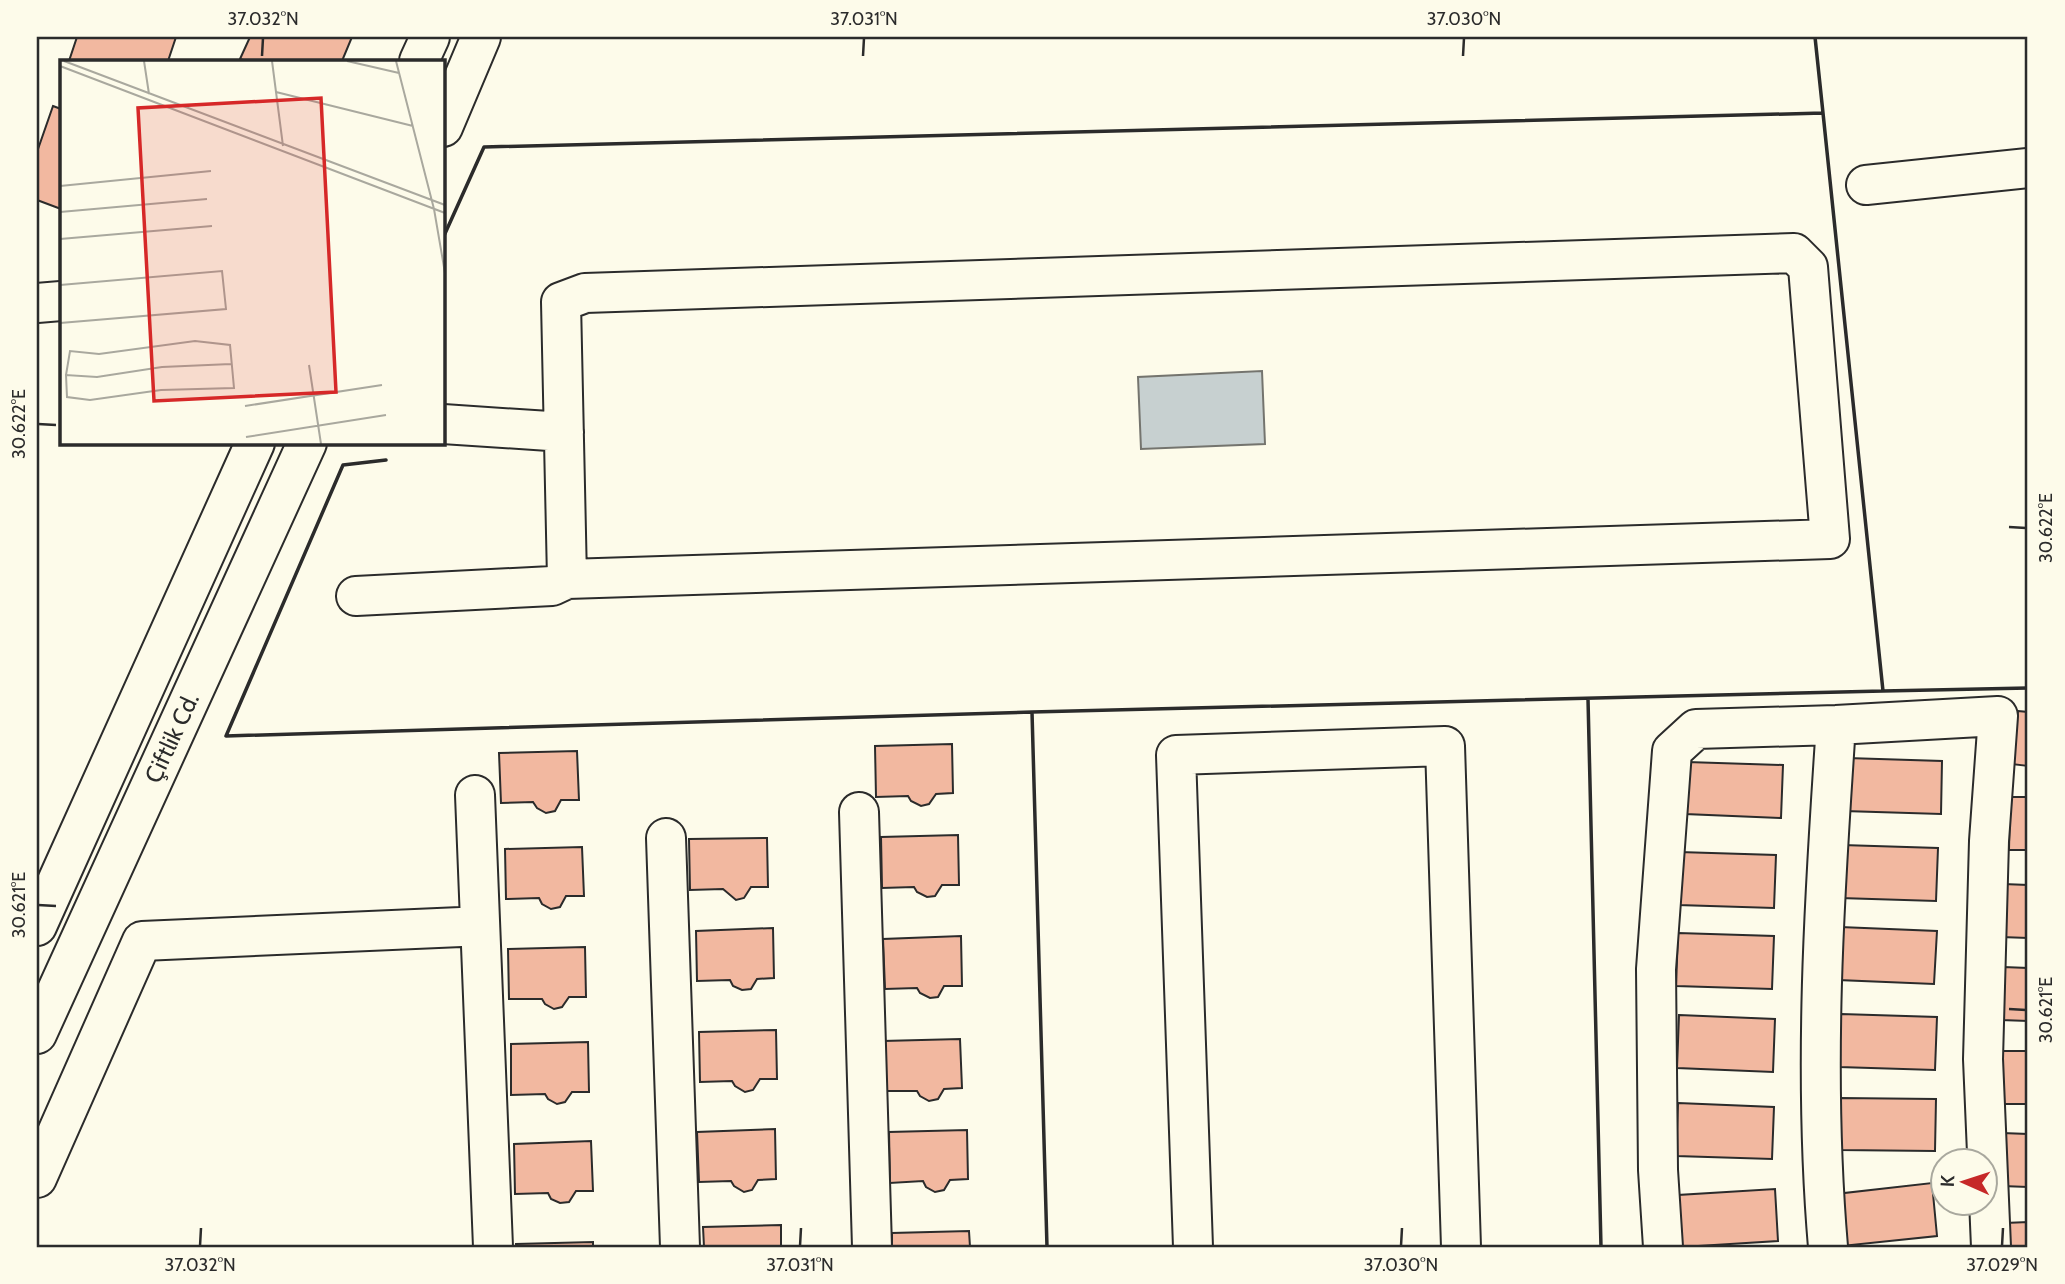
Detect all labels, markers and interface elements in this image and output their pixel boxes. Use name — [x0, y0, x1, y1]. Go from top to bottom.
text: 37.032°N — [227, 8, 299, 30]
text: 37.031°N — [830, 8, 898, 30]
text: 37.030°N — [1427, 8, 1501, 30]
inset map — [60, 60, 444, 444]
text: 30.622°E — [8, 389, 30, 459]
text: 30.622°E — [2035, 493, 2057, 563]
street label: Çiftlik Cd. — [138, 688, 205, 788]
text: 30.621°E — [8, 872, 30, 938]
text: 30.621°E — [2035, 977, 2057, 1043]
north arrow — [1928, 1148, 1998, 1218]
text: K — [1936, 1175, 1959, 1188]
text: 37.032°N — [164, 1254, 236, 1276]
text: 37.031°N — [766, 1254, 834, 1276]
text: 37.030°N — [1364, 1254, 1438, 1276]
text: 37.029°N — [1966, 1254, 2038, 1276]

